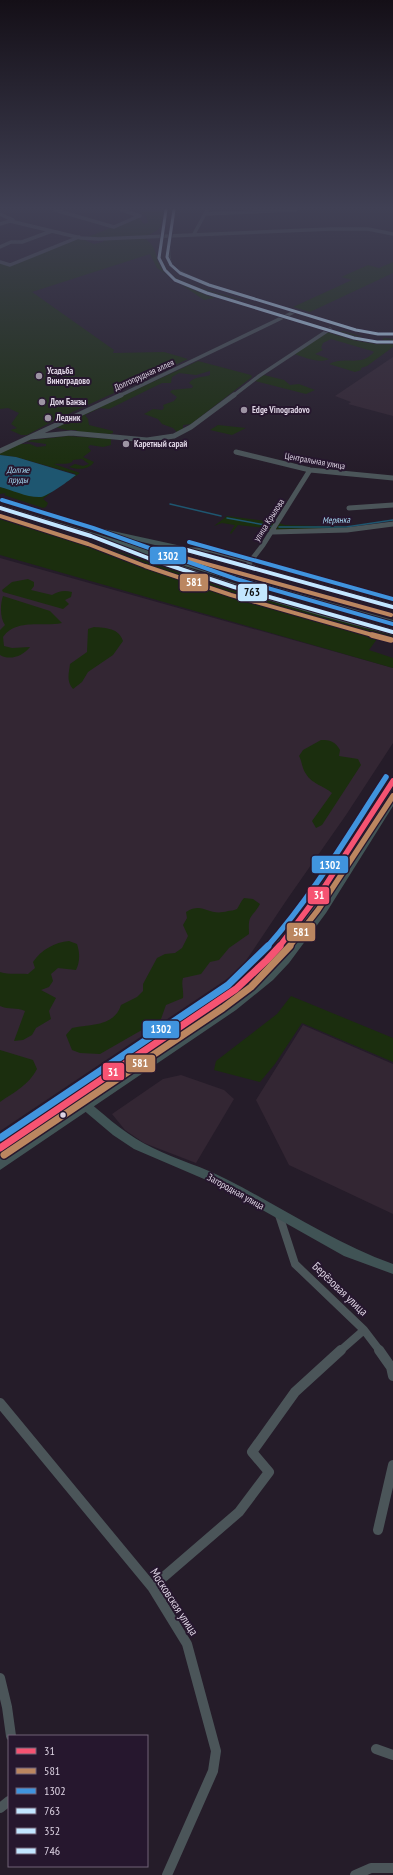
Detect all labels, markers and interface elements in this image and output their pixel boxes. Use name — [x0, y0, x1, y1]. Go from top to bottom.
street label: Долгопрудная аллея — [112, 356, 176, 393]
place label: Усадьба Виноградово — [46, 365, 90, 386]
marker: Усадьба Виноградово — [34, 371, 44, 381]
place label: Дом Банзы — [50, 396, 86, 407]
marker: Дом Банзы — [37, 397, 47, 407]
place label: Edge Vinogradovo — [252, 404, 310, 415]
marker: Edge Vinogradovo — [239, 405, 249, 415]
place label: Ледник — [55, 412, 81, 423]
marker: Ледник — [43, 413, 53, 423]
place label: Каретный сарай — [134, 438, 187, 449]
marker: Каретный сарай — [121, 439, 131, 449]
street label: Центральная улица — [284, 450, 347, 471]
water label: Долгие пруды — [6, 464, 31, 485]
street label: улица Крылова — [251, 496, 287, 543]
water label: Мерянка — [322, 514, 350, 525]
line badge: 1302 — [149, 546, 187, 565]
text: 1302 — [157, 549, 179, 563]
line badge: 581 — [179, 573, 209, 592]
text: 581 — [186, 575, 202, 589]
line badge: 763 — [237, 583, 268, 602]
text: 763 — [244, 585, 260, 599]
line badge: 1302 — [311, 855, 349, 874]
text: 1302 — [319, 858, 341, 872]
line badge: 31 — [307, 886, 330, 905]
text: 31 — [314, 888, 324, 902]
line badge: 581 — [286, 922, 316, 942]
text: 581 — [293, 925, 309, 939]
line badge: 1302 — [142, 1020, 180, 1039]
text: 1302 — [150, 1022, 172, 1036]
line badge: 581 — [125, 1054, 156, 1073]
text: 581 — [132, 1056, 148, 1070]
line badge: 31 — [102, 1062, 125, 1081]
text: 31 — [108, 1065, 118, 1079]
unlabelled marker — [58, 1110, 68, 1120]
street label: Загородная улица — [205, 1170, 267, 1212]
street label: Берёзовая улица — [310, 1258, 371, 1319]
street label: Московская улица — [147, 1565, 202, 1638]
legend — [8, 1735, 148, 1867]
text: 31 — [44, 1743, 55, 1758]
text: 581 — [44, 1763, 60, 1778]
text: 1302 — [44, 1783, 66, 1798]
text: 763 — [44, 1803, 60, 1818]
text: 352 — [44, 1823, 60, 1838]
text: 746 — [44, 1843, 60, 1858]

